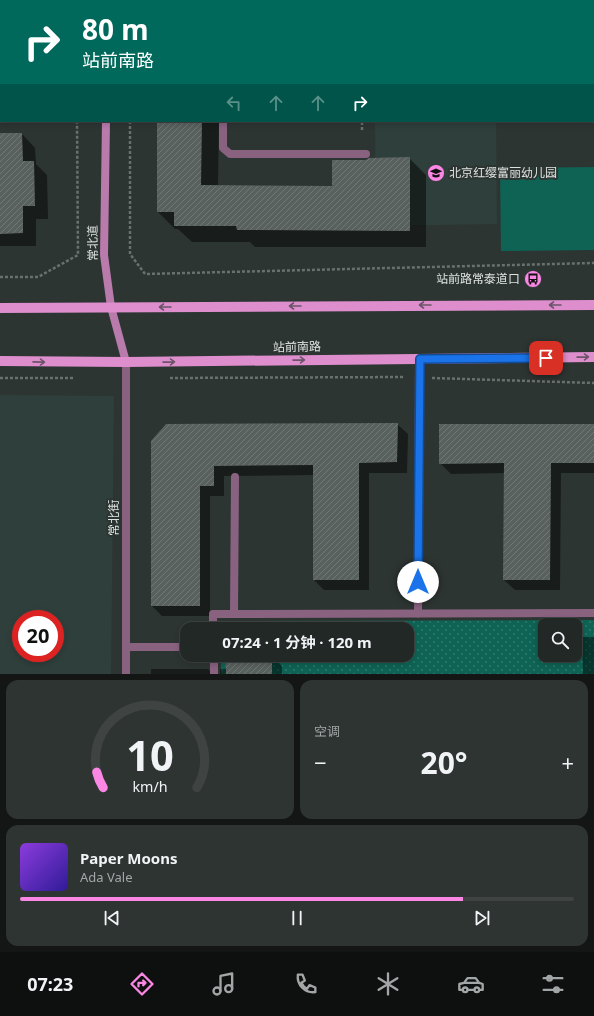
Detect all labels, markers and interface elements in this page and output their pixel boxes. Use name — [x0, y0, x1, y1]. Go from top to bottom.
text: 80 m — [82, 10, 149, 48]
icon: right — [16, 16, 68, 68]
text: 站前南路 — [82, 48, 154, 72]
icon: left — [223, 92, 245, 114]
icon: ahead — [265, 92, 287, 114]
icon: ahead — [307, 92, 329, 114]
icon: right — [349, 92, 371, 114]
school or university icon: 北京红缨富丽幼儿园 — [426, 163, 446, 183]
place label: 北京红缨富丽幼儿园 — [449, 164, 557, 181]
street label: 常北道 — [84, 225, 101, 261]
bus stop icon: 站前路常泰道口 — [523, 269, 543, 289]
place label: 站前路常泰道口 — [436, 270, 520, 287]
one-way arrow — [419, 301, 432, 309]
one-way arrow — [549, 301, 562, 309]
one-way arrow — [289, 302, 302, 310]
one-way arrow — [159, 303, 172, 310]
street label: 站前南路 — [273, 338, 321, 355]
pin — [529, 341, 563, 375]
icon: arrive — [535, 347, 557, 369]
one-way arrow — [576, 353, 589, 361]
one-way arrow — [292, 356, 305, 364]
one-way arrow — [32, 358, 45, 366]
one-way arrow — [162, 358, 175, 366]
street label: 常北街 — [105, 500, 122, 536]
position arrow — [397, 561, 439, 603]
speed limit sign: 20 — [12, 610, 64, 662]
map controls — [538, 618, 582, 662]
button: search — [538, 618, 582, 662]
text: 07:24 · 1 分钟 · 120 m — [222, 632, 372, 652]
text: 空调 — [314, 722, 340, 740]
text: 10 — [126, 726, 174, 782]
text: 20° — [420, 742, 468, 783]
text: − — [314, 747, 327, 777]
text: + — [561, 747, 574, 777]
text: km/h — [132, 776, 168, 795]
text: Paper Moons — [80, 848, 178, 868]
text: Ada Vale — [80, 868, 133, 886]
icon: previous — [101, 907, 123, 929]
icon: pause — [286, 907, 308, 929]
icon: next — [471, 907, 493, 929]
icon: directions — [128, 970, 156, 998]
icon: music — [210, 970, 238, 998]
icon: phone — [292, 970, 320, 998]
icon: climate — [374, 970, 402, 998]
icon: car — [457, 970, 485, 998]
icon: filters — [539, 970, 567, 998]
text: 07:23 — [27, 972, 73, 996]

